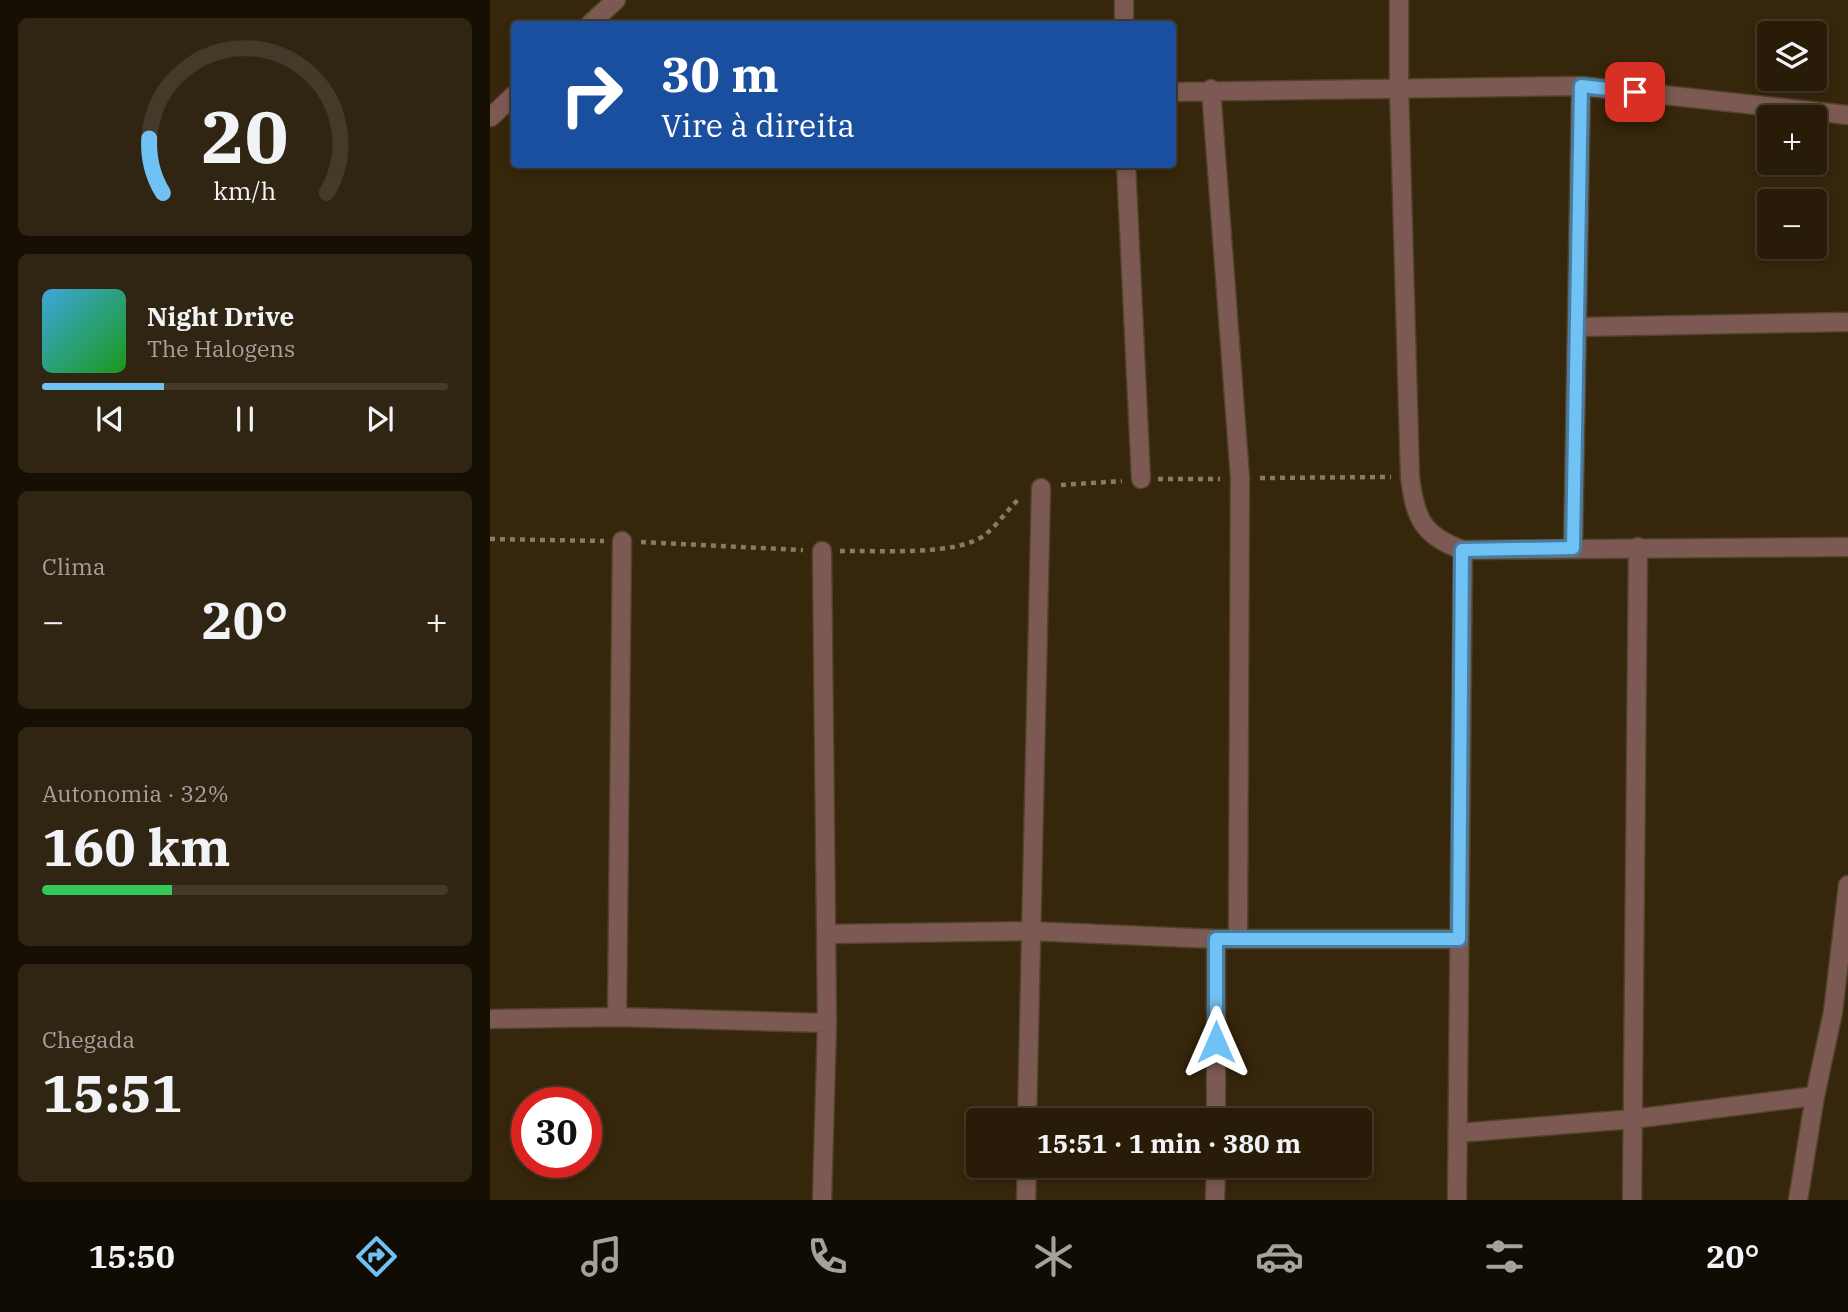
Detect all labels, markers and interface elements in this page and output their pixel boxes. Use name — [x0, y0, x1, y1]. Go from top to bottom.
map controls — [1757, 21, 1827, 259]
button: layers — [1757, 21, 1827, 91]
text: 30 m — [661, 42, 779, 105]
icon: right — [546, 49, 637, 140]
pin — [1605, 62, 1665, 122]
icon: arrive — [1616, 73, 1654, 111]
text: 20 — [201, 89, 289, 184]
text: Vire à direita — [661, 104, 855, 146]
button: + — [1757, 105, 1827, 175]
text: km/h — [213, 174, 277, 207]
button: − — [1757, 189, 1827, 259]
text: Night Drive — [147, 299, 294, 333]
text: The Halogens — [147, 333, 295, 363]
icon: previous — [91, 400, 129, 438]
icon: pause — [226, 400, 264, 438]
icon: next — [361, 400, 399, 438]
text: Clima — [42, 551, 106, 581]
text: 20° — [202, 586, 288, 653]
text: − — [42, 596, 65, 645]
text: + — [425, 596, 448, 645]
text: Autonomia · 32% — [42, 778, 229, 808]
text: 160 km — [42, 813, 231, 880]
position arrow — [1179, 1005, 1253, 1079]
text: Chegada — [42, 1024, 135, 1054]
text: 15:51 — [42, 1059, 183, 1126]
speed limit sign: 30 — [511, 1087, 602, 1178]
text: 15:51 · 1 min · 380 m — [1037, 1126, 1301, 1160]
icon: directions — [352, 1232, 401, 1281]
icon: music — [577, 1232, 626, 1281]
icon: phone — [803, 1232, 852, 1281]
icon: climate — [1029, 1232, 1078, 1281]
icon: car — [1255, 1232, 1304, 1281]
icon: filters — [1480, 1232, 1529, 1281]
text: 15:50 — [88, 1235, 175, 1277]
text: 20° — [1706, 1235, 1760, 1277]

